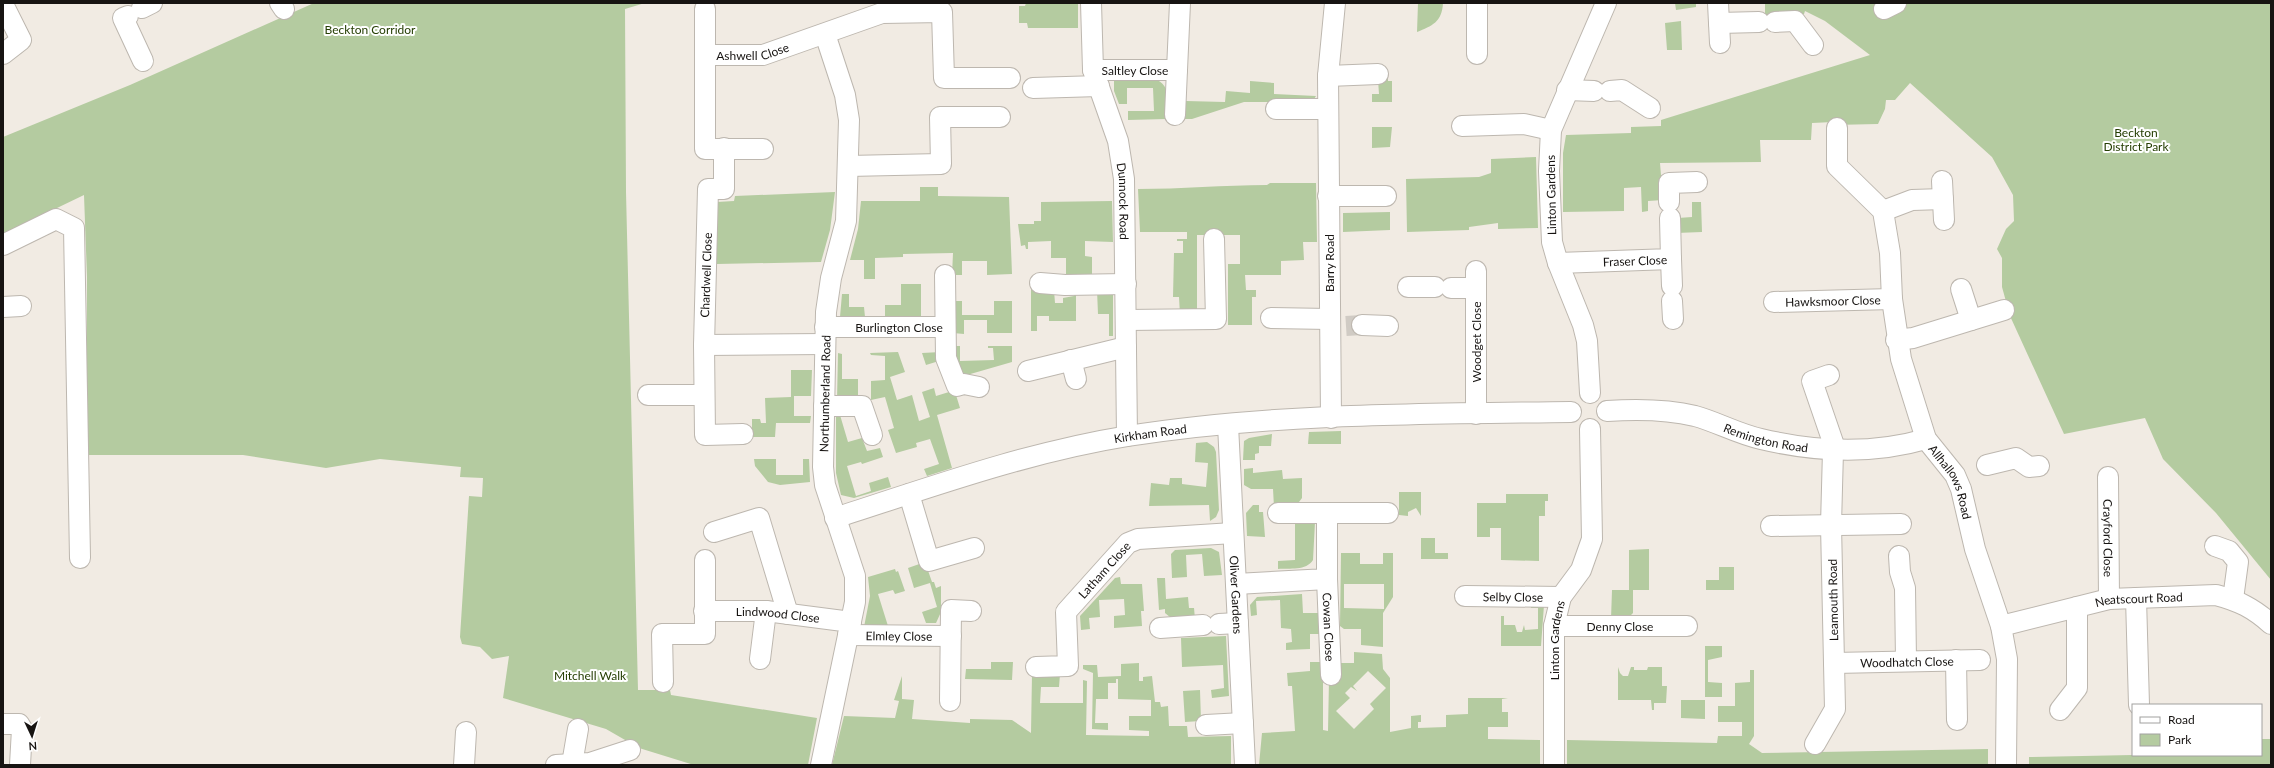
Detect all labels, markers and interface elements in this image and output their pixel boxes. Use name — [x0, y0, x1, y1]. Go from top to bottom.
park label: Beckton Corridor — [325, 22, 416, 37]
street label: Ashwell Close — [716, 39, 791, 63]
street label: Saltley Close — [1102, 63, 1168, 78]
park label: Beckton District Park — [2103, 125, 2169, 154]
street label: Linton Gardens — [1543, 155, 1559, 235]
street label: Dunnock Road — [1114, 161, 1132, 240]
street label: Chardwell Close — [697, 232, 715, 318]
street label: Barry Road — [1322, 234, 1337, 292]
street label: Fraser Close — [1602, 252, 1667, 269]
street label: Hawksmoor Close — [1785, 292, 1881, 309]
street label: Woodget Close — [1469, 301, 1484, 383]
street label: Burlington Close — [855, 320, 943, 335]
street label: Northumberland Road — [816, 335, 833, 452]
street label: Remington Road — [1722, 420, 1809, 455]
street label: Kirkham Road — [1113, 421, 1188, 446]
street label: Allhallows Road — [1926, 441, 1975, 521]
street label: Crayford Close — [2101, 499, 2116, 577]
street label: Latham Close — [1075, 538, 1133, 601]
street label: Oliver Gardens — [1227, 555, 1246, 634]
street label: Leamouth Road — [1825, 559, 1841, 641]
street label: Selby Close — [1483, 589, 1543, 604]
street label: Neatscourt Road — [2093, 589, 2183, 610]
street label: Cowan Close — [1320, 592, 1338, 662]
street label: Linton Gardens — [1547, 599, 1567, 680]
street label: Lindwood Close — [736, 604, 821, 625]
street label: Denny Close — [1587, 619, 1653, 634]
street label: Elmley Close — [865, 628, 932, 643]
street label: Woodhatch Close — [1860, 653, 1954, 670]
park label: Mitchell Walk — [554, 668, 627, 683]
legend — [2132, 704, 2262, 756]
text: Road — [2168, 712, 2195, 727]
north arrow — [12, 716, 52, 756]
text: Park — [2168, 732, 2192, 747]
text: N — [28, 740, 37, 753]

